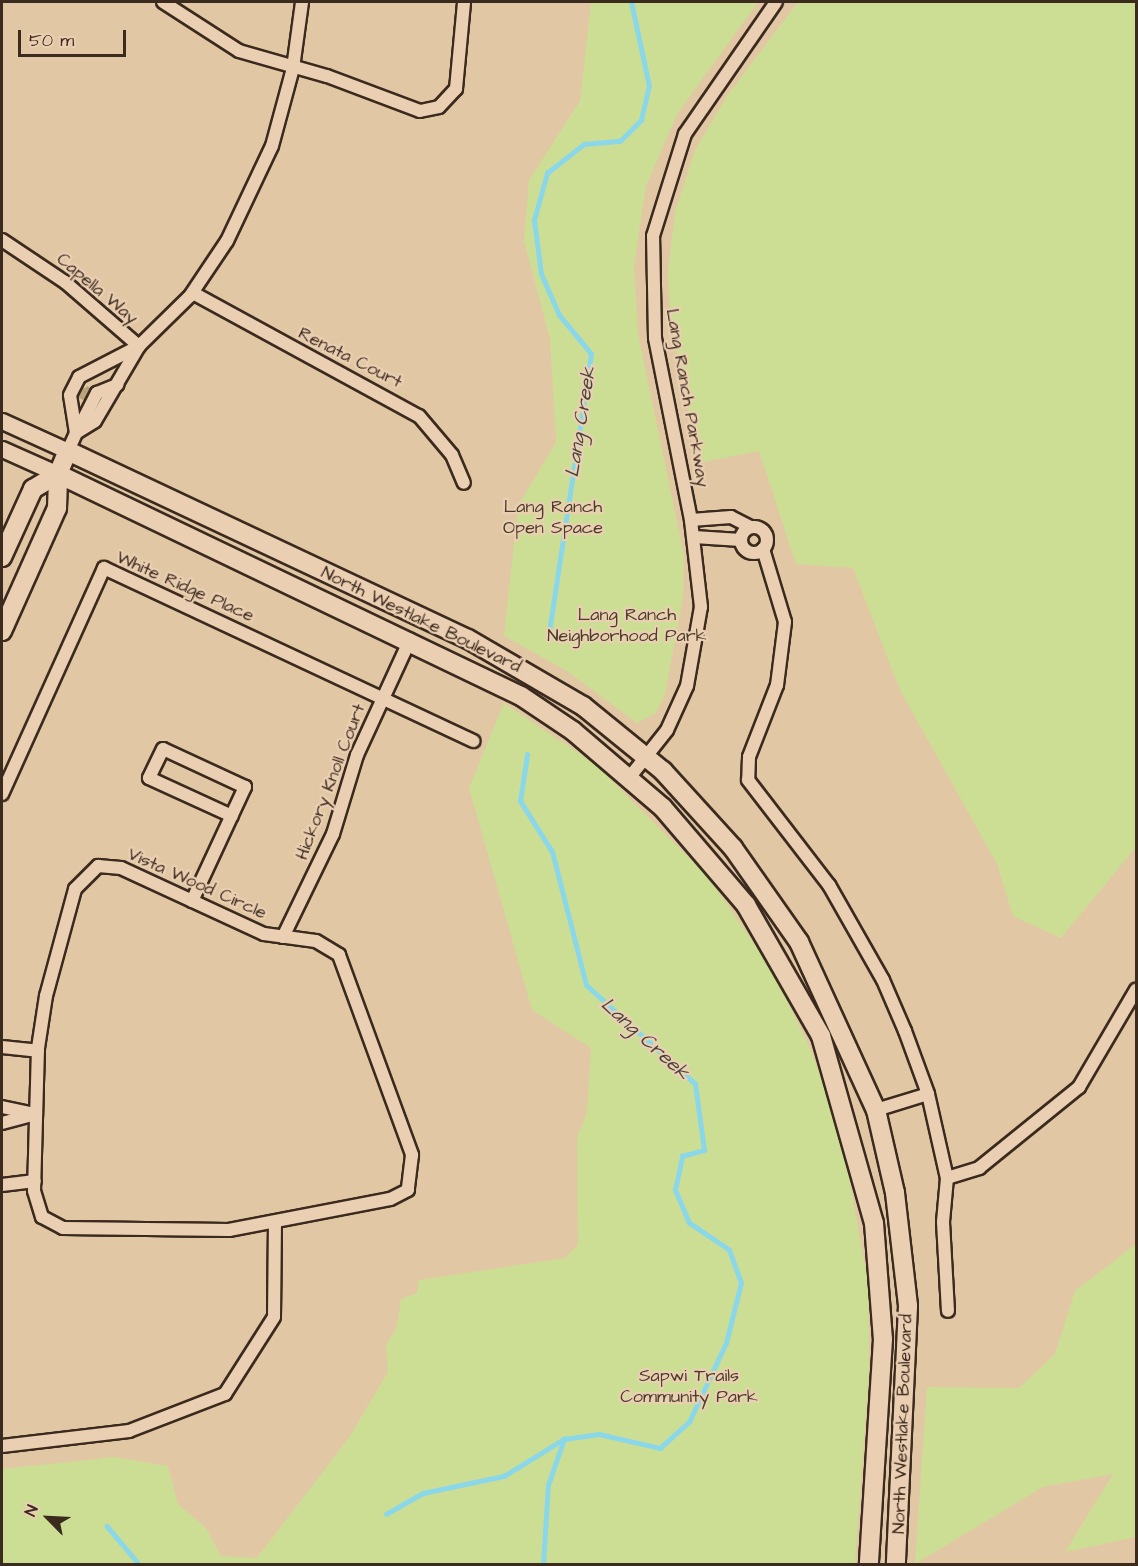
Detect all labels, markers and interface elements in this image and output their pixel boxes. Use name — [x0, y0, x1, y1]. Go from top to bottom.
scale bar — [21, 18, 129, 56]
text: 50 m — [29, 28, 74, 53]
street label: Capella Way — [52, 249, 142, 329]
street label: Lang Ranch Parkway — [661, 307, 713, 489]
street label: Renata Court — [294, 323, 406, 393]
water label: Lang Creek — [560, 365, 602, 479]
park label: Lang Ranch Open Space — [503, 497, 603, 540]
street label: White Ridge Place — [113, 547, 257, 627]
street label: North Westlake Boulevard — [317, 562, 525, 678]
park label: Lang Ranch Neighborhood Park — [547, 605, 707, 648]
street label: Hickory Knoll Court — [291, 701, 371, 863]
street label: Vista Wood Circle — [124, 844, 270, 924]
water label: Lang Creek — [596, 993, 694, 1085]
street label: North Westlake Boulevard — [888, 1314, 918, 1534]
park label: Sapwi Trails Community Park — [620, 1366, 758, 1408]
north arrow — [18, 1488, 78, 1548]
text: N — [19, 1502, 44, 1520]

